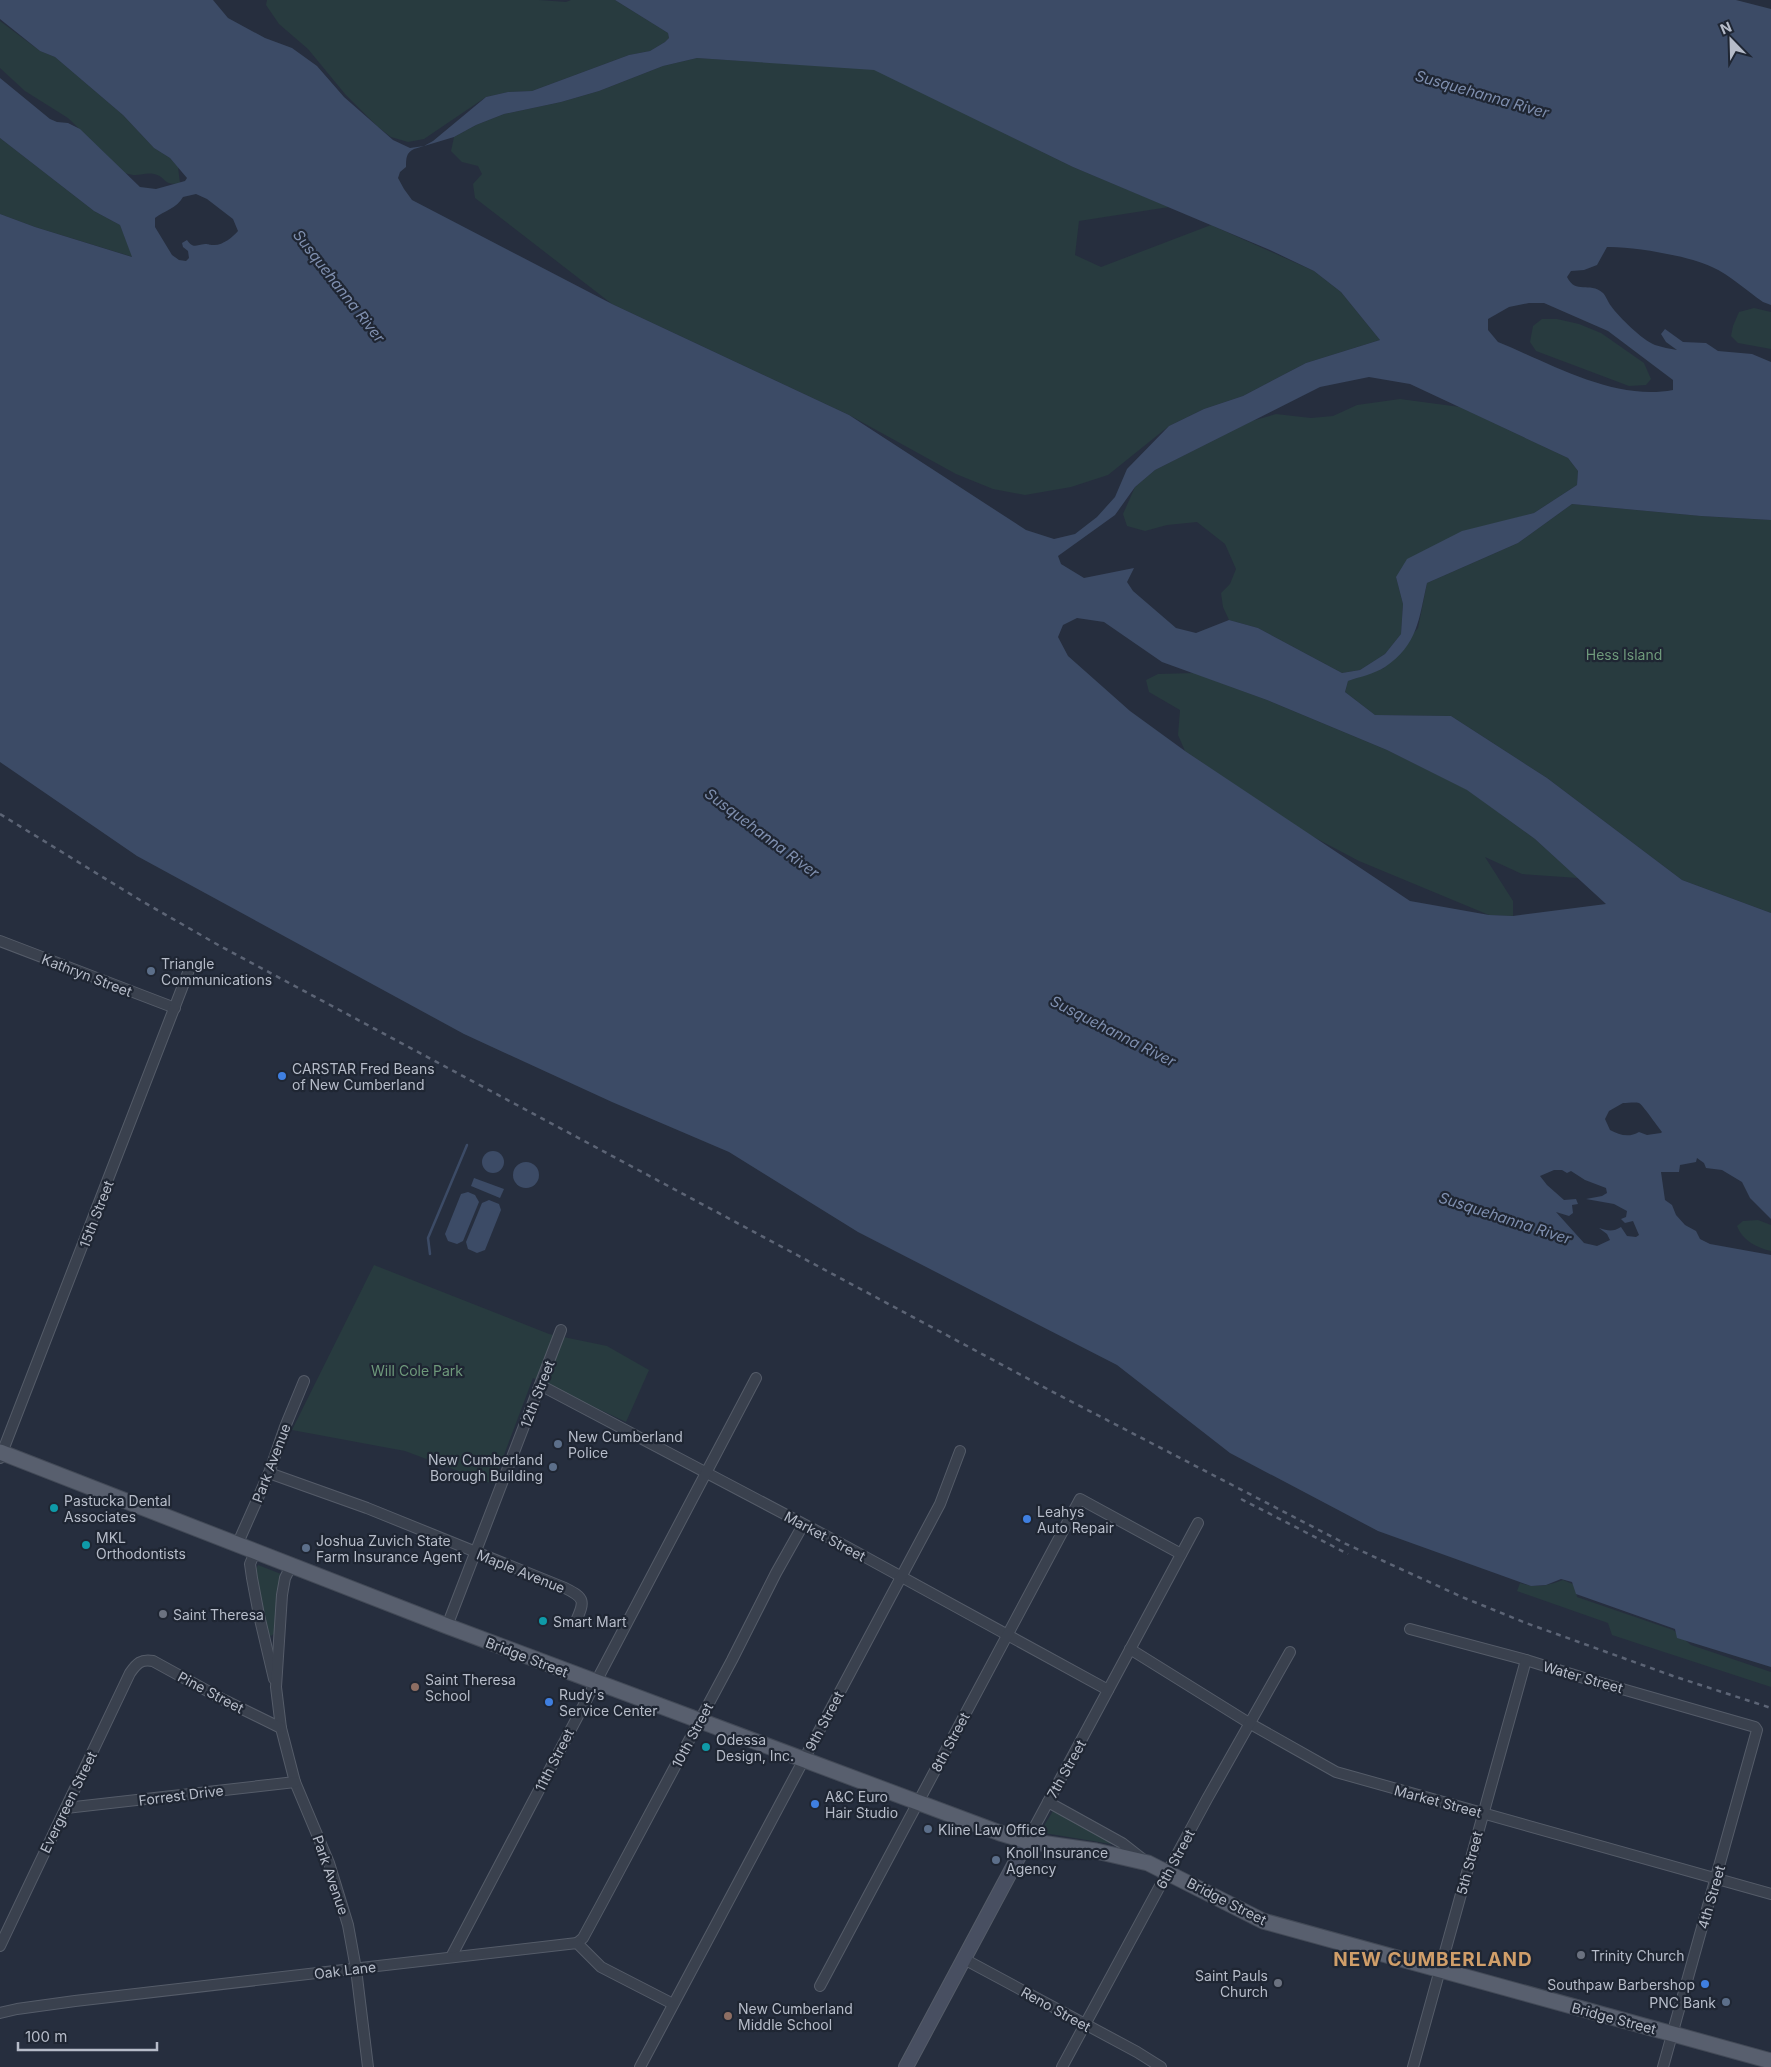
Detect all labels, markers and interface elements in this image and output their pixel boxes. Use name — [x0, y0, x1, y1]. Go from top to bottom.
north arrow — [1706, 15, 1756, 65]
text: N — [1717, 18, 1734, 37]
water label: Susquehanna River — [1413, 66, 1551, 122]
water label: Susquehanna River — [289, 226, 389, 347]
park label: Hess Island — [1586, 646, 1662, 663]
water label: Susquehanna River — [701, 784, 823, 882]
street label: Kathryn Street — [40, 950, 135, 1000]
place label: Triangle Communications — [161, 955, 272, 988]
marker: Triangle Communications — [145, 965, 157, 977]
water label: Susquehanna River — [1047, 991, 1179, 1071]
place label: CARSTAR Fred Beans of New Cumberland — [292, 1060, 435, 1093]
marker: CARSTAR Fred Beans of New Cumberland — [276, 1070, 288, 1082]
street label: 15th Street — [75, 1178, 117, 1250]
water label: Susquehanna River — [1436, 1188, 1574, 1248]
street label: 12th Street — [516, 1358, 558, 1430]
park label: Will Cole Park — [371, 1362, 463, 1379]
street label: Park Avenue — [248, 1421, 294, 1505]
place label: New Cumberland Police — [568, 1428, 683, 1461]
marker: New Cumberland Police — [552, 1438, 564, 1450]
place label: New Cumberland Borough Building — [428, 1451, 543, 1484]
marker: New Cumberland Borough Building — [547, 1461, 559, 1473]
place label: Pastucka Dental Associates — [64, 1492, 171, 1525]
marker: Pastucka Dental Associates — [48, 1502, 60, 1514]
place label: Leahys Auto Repair — [1037, 1503, 1114, 1536]
street label: Market Street — [781, 1507, 869, 1565]
marker: Leahys Auto Repair — [1021, 1513, 1033, 1525]
place label: MKL Orthodontists — [96, 1529, 186, 1562]
place label: Joshua Zuvich State Farm Insurance Agent — [316, 1532, 462, 1565]
marker: MKL Orthodontists — [80, 1539, 92, 1551]
marker: Joshua Zuvich State Farm Insurance Agent — [300, 1542, 312, 1554]
street label: Maple Avenue — [474, 1546, 568, 1596]
place label: Saint Theresa — [173, 1606, 264, 1623]
marker: Saint Theresa — [157, 1608, 169, 1620]
place label: Smart Mart — [553, 1613, 627, 1630]
marker: Smart Mart — [537, 1615, 549, 1627]
street label: Bridge Street — [483, 1634, 571, 1681]
street label: Water Street — [1541, 1657, 1625, 1697]
street label: Pine Street — [175, 1668, 247, 1717]
place label: Saint Theresa School — [425, 1671, 516, 1704]
marker: Saint Theresa School — [409, 1681, 421, 1693]
place label: Rudy's Service Center — [559, 1686, 658, 1719]
street label: 9th Street — [801, 1688, 847, 1754]
marker: Rudy's Service Center — [543, 1696, 555, 1708]
street label: 10th Street — [668, 1699, 716, 1770]
street label: 8th Street — [927, 1709, 973, 1775]
street label: 11th Street — [531, 1726, 577, 1794]
place label: Odessa Design, Inc. — [716, 1731, 794, 1764]
street label: 7th Street — [1043, 1736, 1089, 1801]
marker: Odessa Design, Inc. — [700, 1741, 712, 1753]
street label: Evergreen Street — [36, 1748, 100, 1856]
street label: Forrest Drive — [138, 1781, 224, 1809]
street label: Market Street — [1393, 1781, 1484, 1821]
place label: A&C Euro Hair Studio — [825, 1788, 898, 1821]
marker: A&C Euro Hair Studio — [809, 1798, 821, 1810]
place label: Kline Law Office — [938, 1821, 1046, 1838]
marker: Kline Law Office — [922, 1823, 934, 1835]
street label: 6th Street — [1152, 1826, 1198, 1892]
street label: 5th Street — [1452, 1829, 1486, 1897]
street label: Park Avenue — [309, 1833, 353, 1917]
place label: Knoll Insurance Agency — [1006, 1844, 1108, 1877]
marker: Knoll Insurance Agency — [990, 1854, 1002, 1866]
street label: 4th Street — [1694, 1863, 1728, 1931]
street label: Bridge Street — [1184, 1874, 1270, 1928]
place label: Trinity Church — [1591, 1947, 1685, 1964]
district label: NEW CUMBERLAND — [1333, 1948, 1533, 1971]
marker: Trinity Church — [1575, 1949, 1587, 1961]
street label: Oak Lane — [313, 1958, 377, 1982]
place label: Saint Pauls Church — [1195, 1967, 1268, 2000]
place label: Southpaw Barbershop — [1547, 1976, 1695, 1993]
marker: Saint Pauls Church — [1272, 1977, 1284, 1989]
marker: Southpaw Barbershop — [1699, 1978, 1711, 1990]
street label: Reno Street — [1018, 1983, 1094, 2035]
place label: PNC Bank — [1649, 1994, 1716, 2011]
marker: PNC Bank — [1720, 1996, 1732, 2008]
street label: Bridge Street — [1570, 1999, 1659, 2038]
place label: New Cumberland Middle School — [738, 2000, 853, 2033]
marker: New Cumberland Middle School — [722, 2010, 734, 2022]
scale bar — [18, 2020, 156, 2052]
text: 100 m — [25, 2027, 67, 2046]

